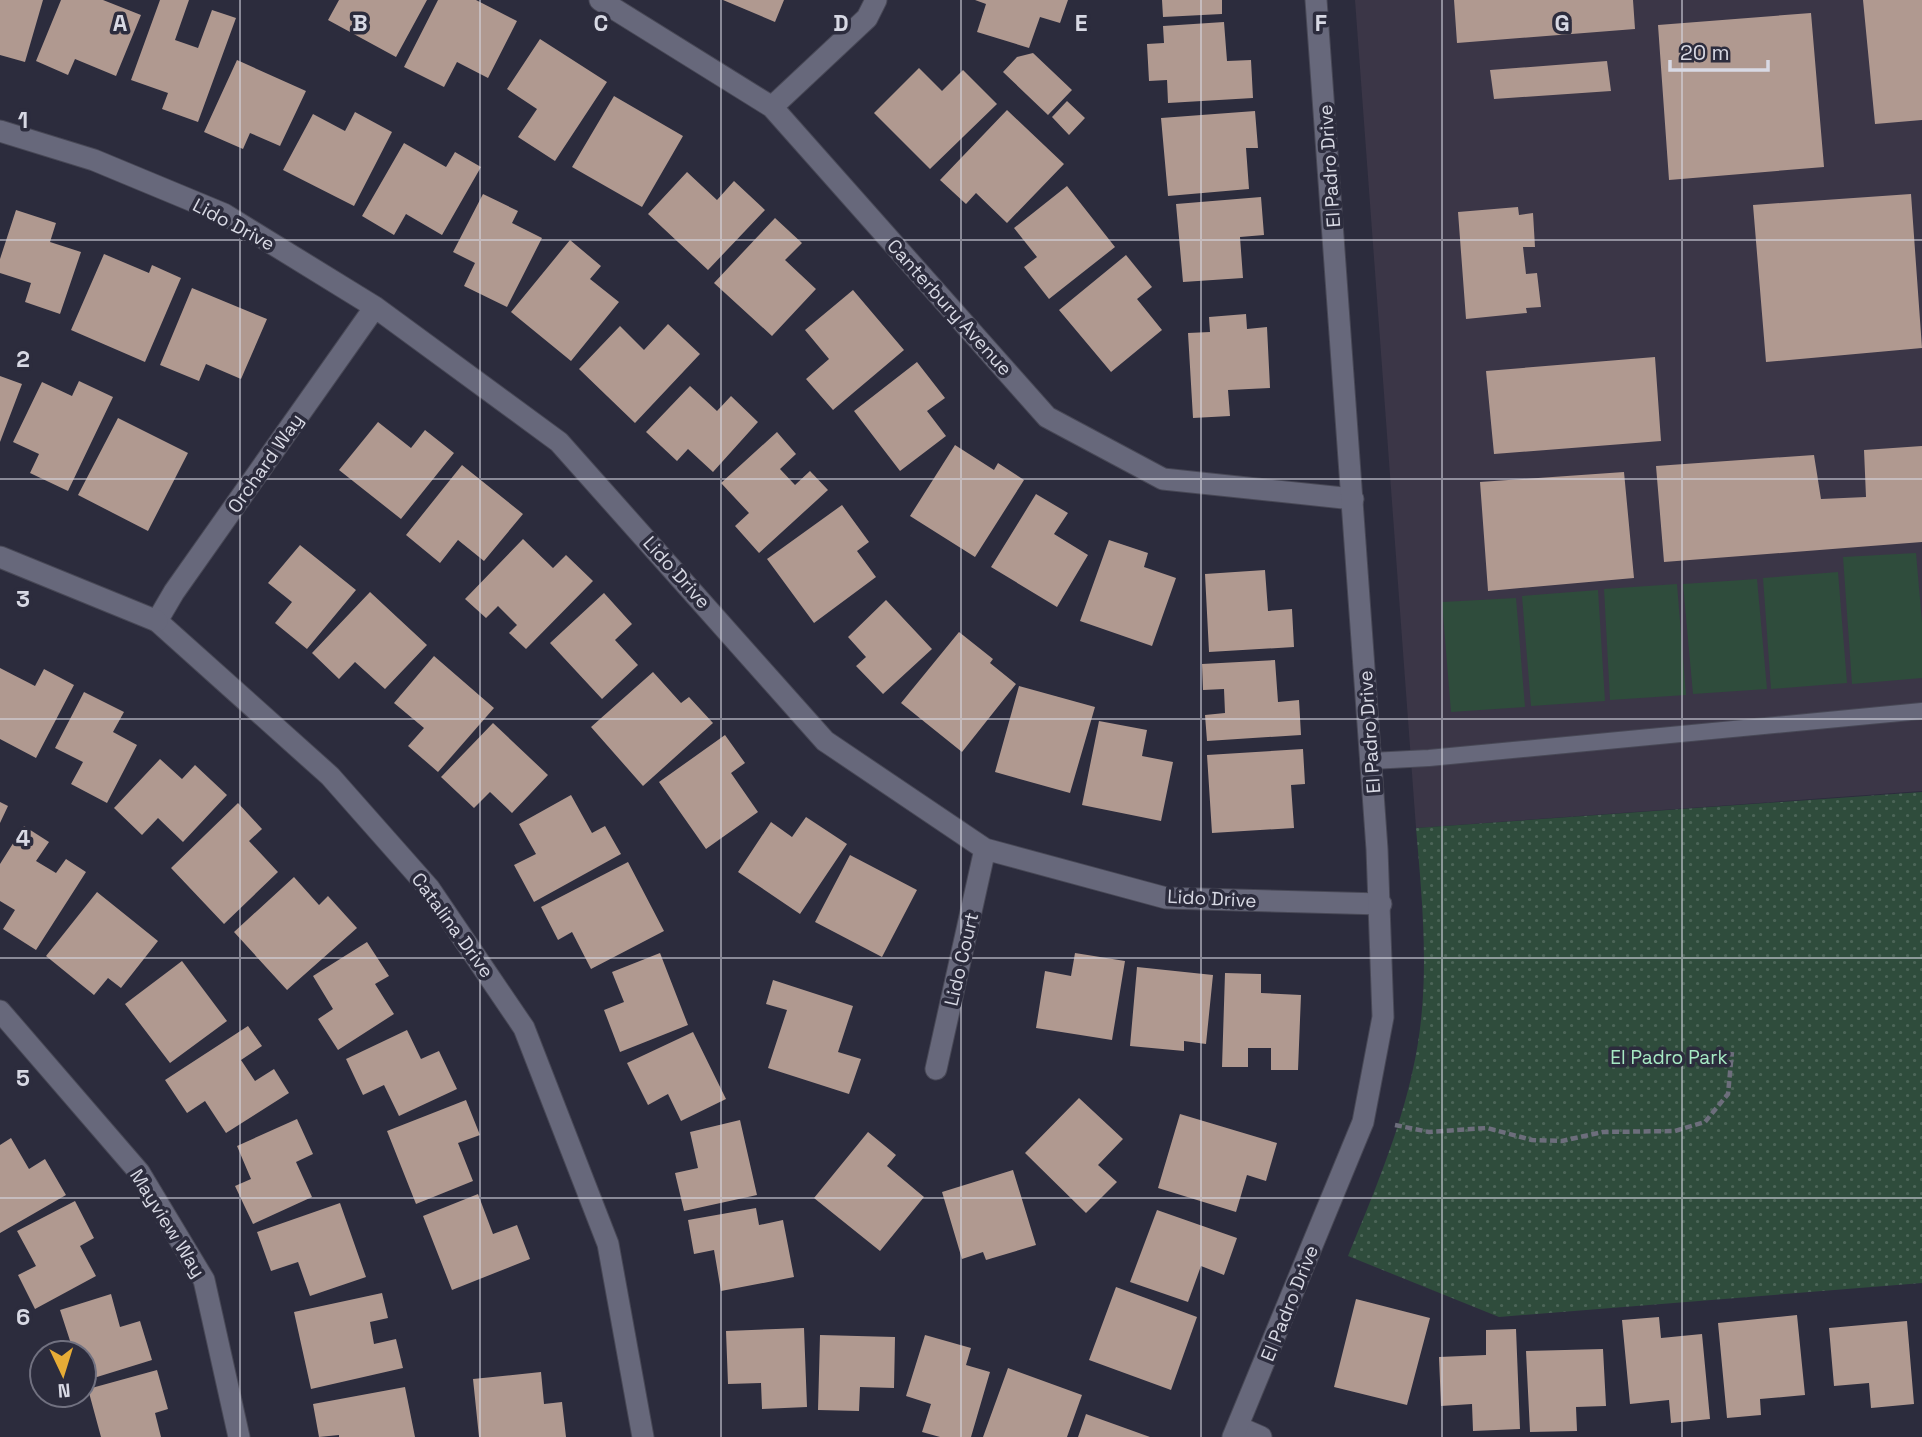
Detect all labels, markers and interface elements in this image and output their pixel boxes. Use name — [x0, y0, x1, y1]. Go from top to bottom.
text: A — [113, 8, 128, 38]
text: B — [352, 8, 368, 38]
text: C — [594, 8, 608, 38]
text: D — [833, 8, 849, 38]
text: E — [1075, 8, 1087, 38]
text: F — [1315, 8, 1327, 38]
text: G — [1554, 8, 1570, 38]
scale bar — [1670, 28, 1768, 72]
text: 20 m — [1680, 39, 1730, 66]
street label: El Padro Drive — [1313, 104, 1346, 228]
text: 1 — [18, 105, 28, 135]
street label: Lido Drive — [188, 192, 279, 256]
street label: Canterbury Avenue — [882, 234, 1018, 381]
text: 2 — [16, 344, 30, 374]
street label: Orchard Way — [222, 409, 309, 518]
street label: Lido Drive — [637, 531, 716, 614]
text: 3 — [16, 584, 30, 614]
street label: El Padro Drive — [1353, 670, 1386, 794]
text: 4 — [16, 823, 31, 853]
street label: Catalina Drive — [406, 868, 499, 983]
street label: Lido Drive — [1167, 884, 1257, 913]
street label: Lido Court — [939, 910, 984, 1008]
park label: El Padro Park — [1610, 1045, 1728, 1070]
text: 5 — [16, 1063, 30, 1093]
street label: Mayview Way — [124, 1164, 211, 1282]
street label: El Padro Drive — [1255, 1241, 1324, 1365]
text: 6 — [16, 1302, 30, 1332]
north arrow — [28, 1339, 98, 1409]
text: N — [57, 1378, 71, 1403]

